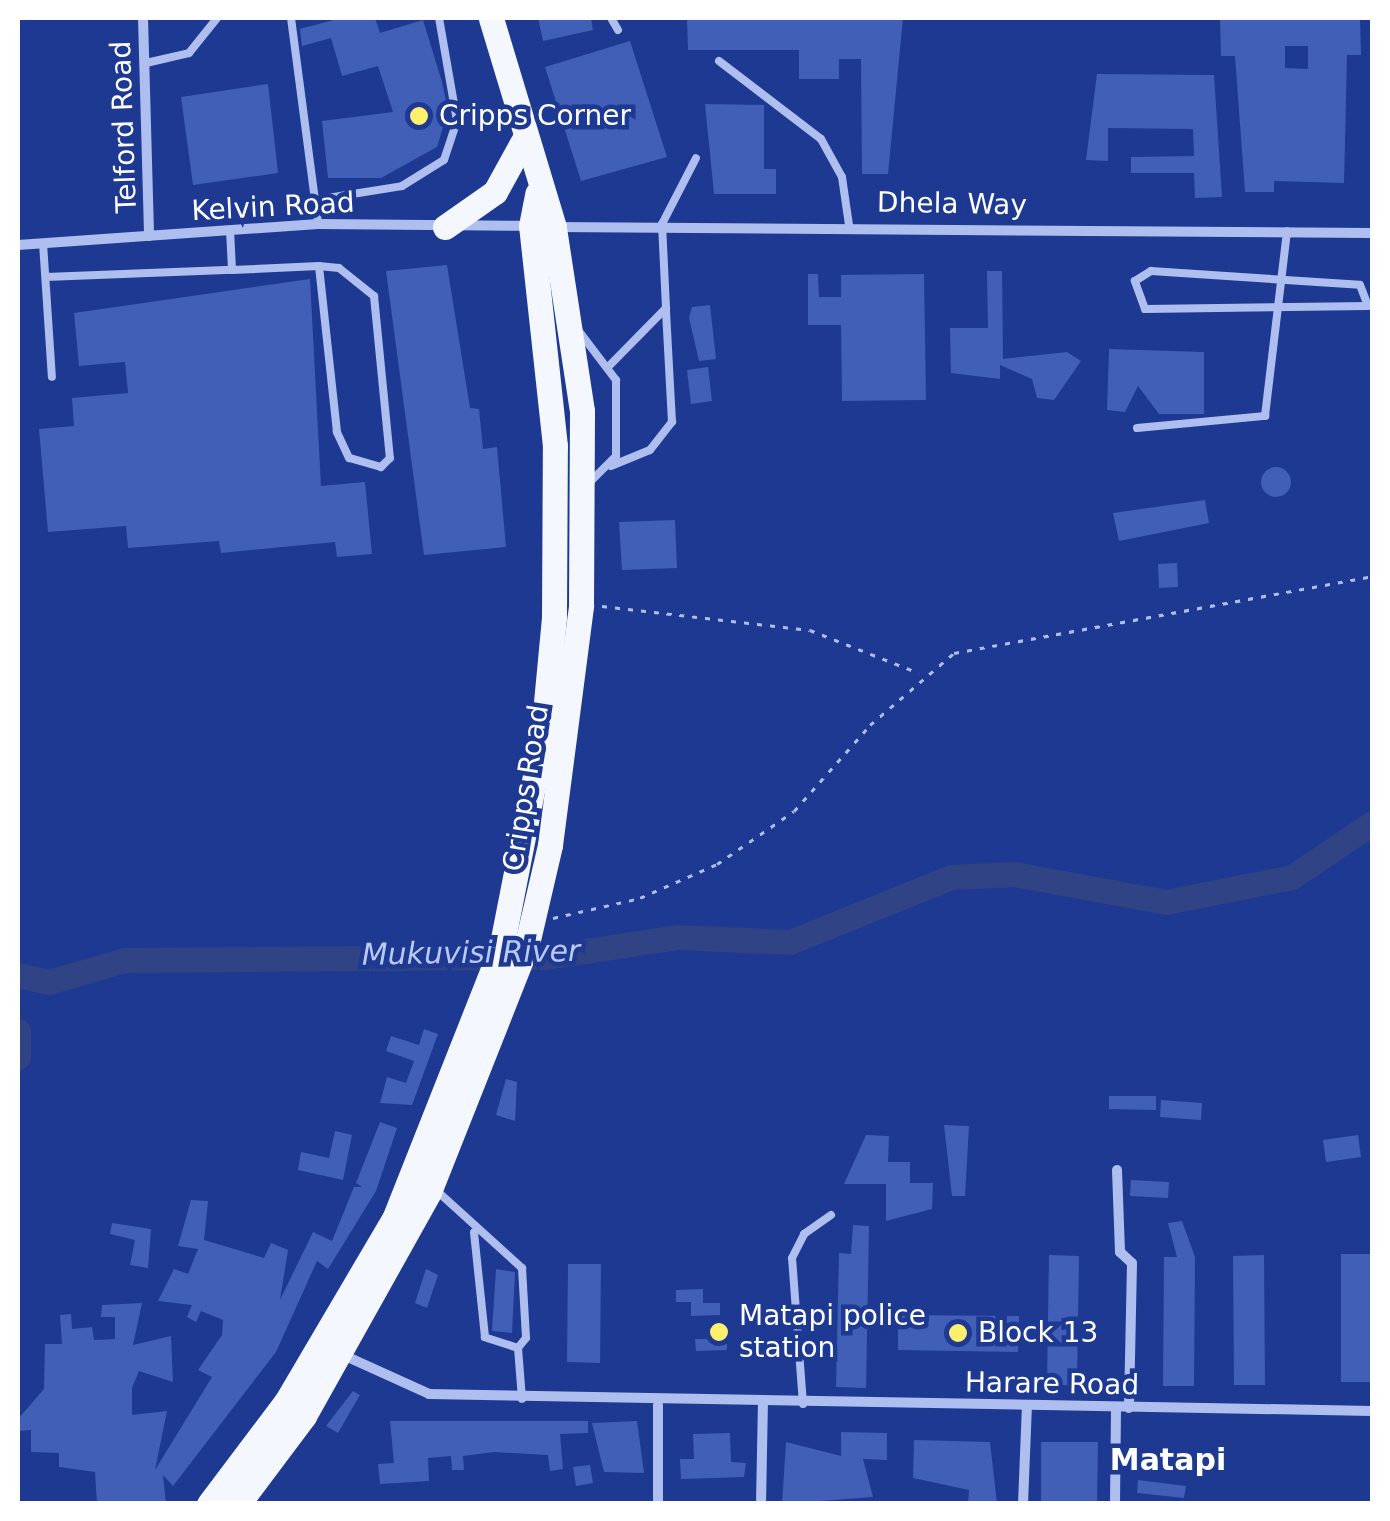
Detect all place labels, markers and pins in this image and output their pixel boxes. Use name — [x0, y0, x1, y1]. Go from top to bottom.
place label: Cripps Corner — [439, 99, 631, 133]
marker: Cripps Corner — [408, 105, 430, 127]
place label: Matapi police station — [739, 1299, 926, 1365]
place label: Block 13 — [978, 1316, 1098, 1350]
marker: Matapi police station — [708, 1321, 730, 1343]
marker: Block 13 — [947, 1322, 969, 1344]

